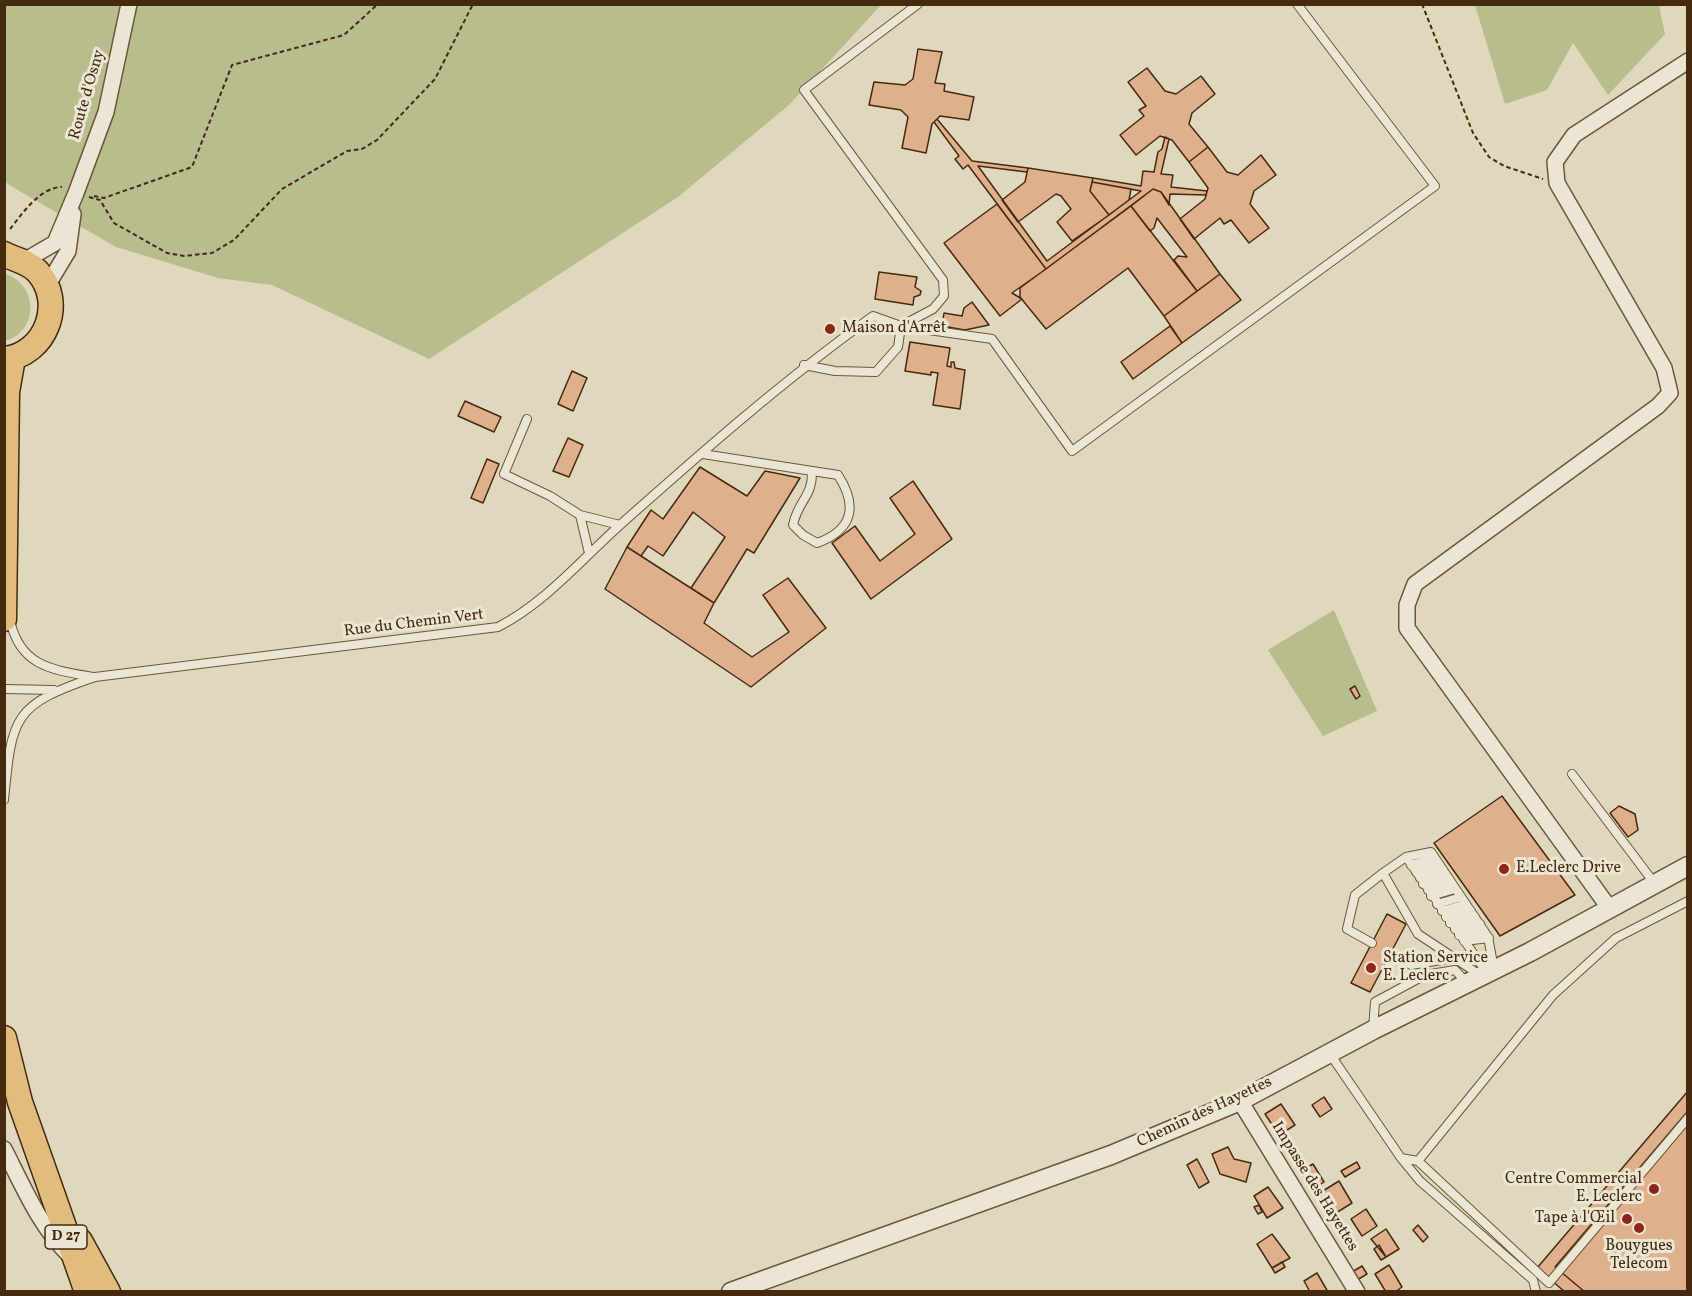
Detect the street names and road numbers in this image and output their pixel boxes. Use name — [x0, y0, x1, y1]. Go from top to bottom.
street label: Route d'Osny — [66, 48, 110, 142]
street label: Rue du Chemin Vert — [343, 606, 485, 642]
street label: Chemin des Hayettes — [1134, 1073, 1276, 1153]
street label: Impasse des Hayettes — [1266, 1119, 1362, 1255]
road number: D 27 — [45, 1225, 87, 1249]

